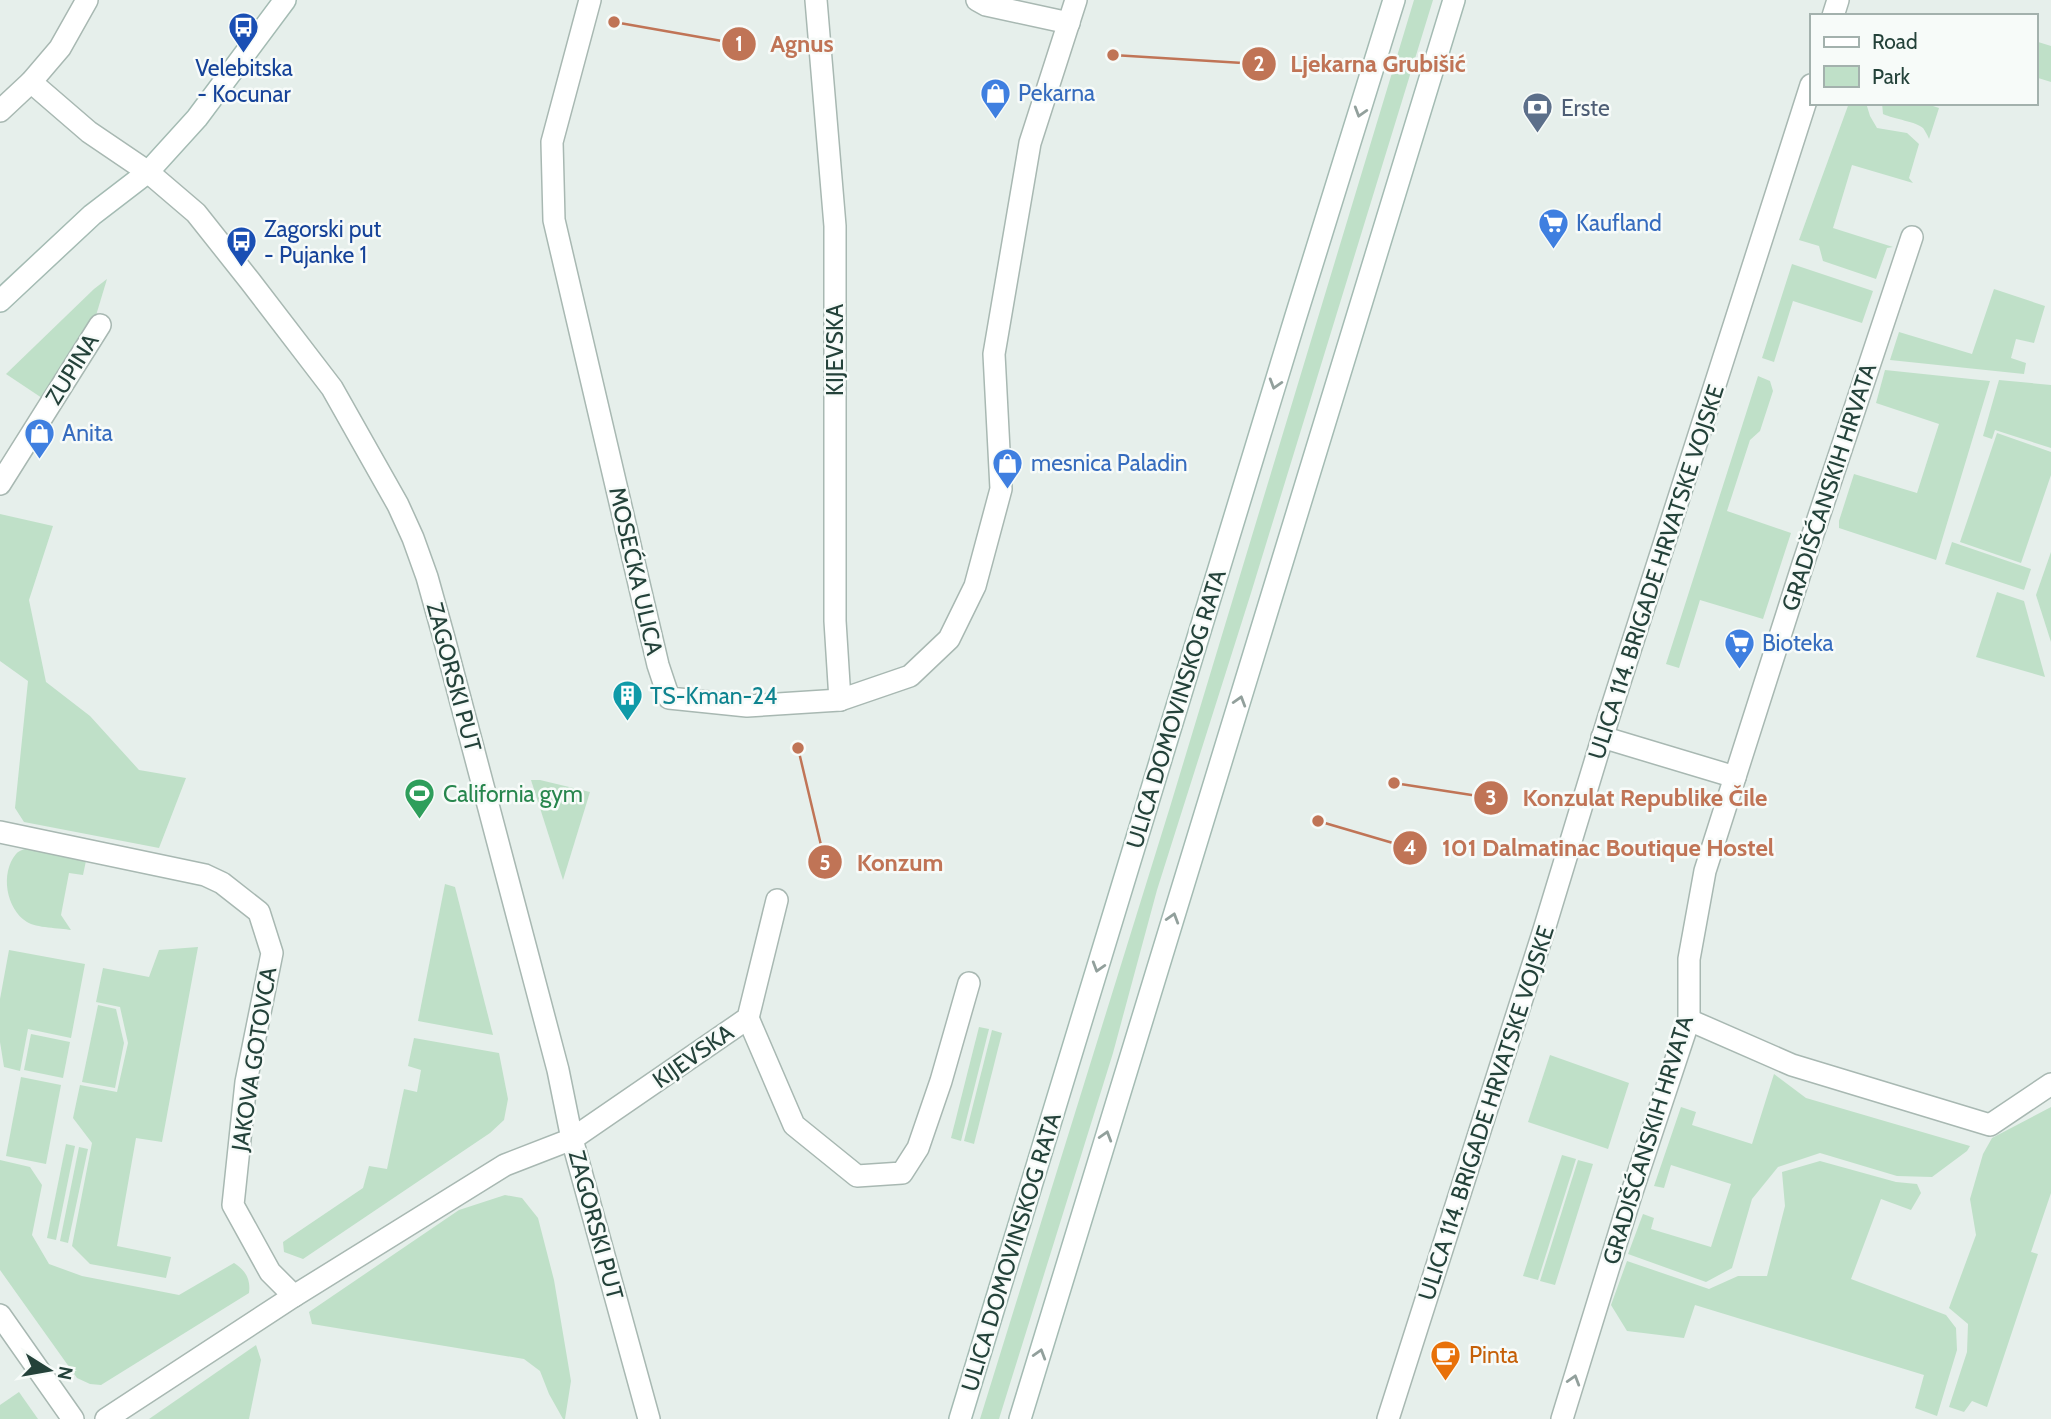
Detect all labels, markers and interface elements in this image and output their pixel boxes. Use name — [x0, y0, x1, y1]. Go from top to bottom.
bus stop icon: Velebitska - Kocunar — [227, 10, 261, 54]
legend — [1810, 14, 2037, 105]
callout: Agnus — [721, 21, 848, 66]
text: Agnus — [770, 29, 834, 58]
text: Road — [1872, 29, 1918, 54]
text: 1 — [735, 31, 743, 56]
callout: Ljekarna Grubišić — [1242, 42, 1480, 87]
text: Ljekarna Grubišić — [1290, 49, 1466, 78]
text: 2 — [1253, 51, 1265, 76]
place label: Velebitska - Kocunar — [195, 54, 293, 108]
text: Park — [1872, 64, 1910, 89]
shop icon: Pekarna — [978, 76, 1012, 120]
place label: Pekarna — [1018, 79, 1095, 107]
bank icon: Erste — [1521, 91, 1555, 135]
place label: Erste — [1561, 94, 1610, 122]
one-way arrow — [1353, 106, 1368, 118]
supermarket icon: Kaufland — [1536, 206, 1570, 250]
place label: Kaufland — [1576, 209, 1662, 237]
place label: Zagorski put - Pujanke 1 — [264, 215, 382, 269]
bus stop icon: Zagorski put - Pujanke 1 — [224, 225, 258, 269]
street label: KIJEVSKA — [821, 304, 849, 396]
street label: ZUPINA — [39, 328, 105, 410]
street label: GRADIŠĆANSKIH HRVATA — [1775, 359, 1882, 614]
one-way arrow — [1269, 378, 1284, 390]
street label: ULICA 114. BRIGADE HRVATSKE VOJSKE — [1582, 381, 1730, 763]
shop icon: Anita — [22, 416, 56, 460]
place label: Anita — [62, 419, 113, 447]
shop icon: mesnica Paladin — [991, 446, 1025, 490]
place label: mesnica Paladin — [1031, 449, 1188, 477]
street label: MOSEĆKA ULICA — [603, 484, 669, 658]
street label: ULICA DOMOVINSKOG RATA — [1120, 566, 1232, 852]
street label: ZAGORSKI PUT — [421, 599, 487, 755]
supermarket icon: Bioteka — [1722, 626, 1756, 670]
place label: Bioteka — [1762, 629, 1834, 657]
building icon: TS-Kman-24 — [610, 679, 644, 723]
place label: TS-Kman-24 — [650, 682, 777, 710]
one-way arrow — [1231, 695, 1246, 707]
callout: Konzulat Republike Čile — [1473, 775, 1781, 820]
sports icon: California gym — [403, 777, 437, 821]
place label: California gym — [443, 780, 583, 808]
text: Konzulat Republike Čile — [1523, 783, 1767, 812]
text: 3 — [1485, 785, 1497, 810]
callout: 101 Dalmatinac Boutique Hostel — [1393, 825, 1788, 870]
text: 101 Dalmatinac Boutique Hostel — [1442, 833, 1774, 862]
text: 4 — [1403, 835, 1417, 860]
callout: Konzum — [807, 840, 957, 885]
text: Konzum — [857, 848, 943, 877]
text: 5 — [819, 850, 831, 875]
one-way arrow — [1165, 913, 1179, 925]
street label: ULICA 114. BRIGADE HRVATSKE VOJSKE — [1412, 922, 1560, 1304]
one-way arrow — [1091, 960, 1106, 972]
street label: JAKOVA GOTOVCA — [225, 965, 282, 1154]
street label: GRADIŠĆANSKIH HRVATA — [1596, 1012, 1699, 1268]
street label: KIJEVSKA — [647, 1018, 739, 1094]
street label: ULICA DOMOVINSKOG RATA — [955, 1109, 1067, 1395]
one-way arrow — [1098, 1130, 1113, 1142]
street label: ZAGORSKI PUT — [563, 1147, 629, 1303]
north arrow — [14, 1335, 84, 1405]
cafe icon: Pinta — [1429, 1338, 1463, 1382]
place label: Pinta — [1469, 1341, 1518, 1369]
one-way arrow — [1032, 1348, 1047, 1360]
text: N — [53, 1364, 78, 1382]
one-way arrow — [1565, 1375, 1580, 1387]

